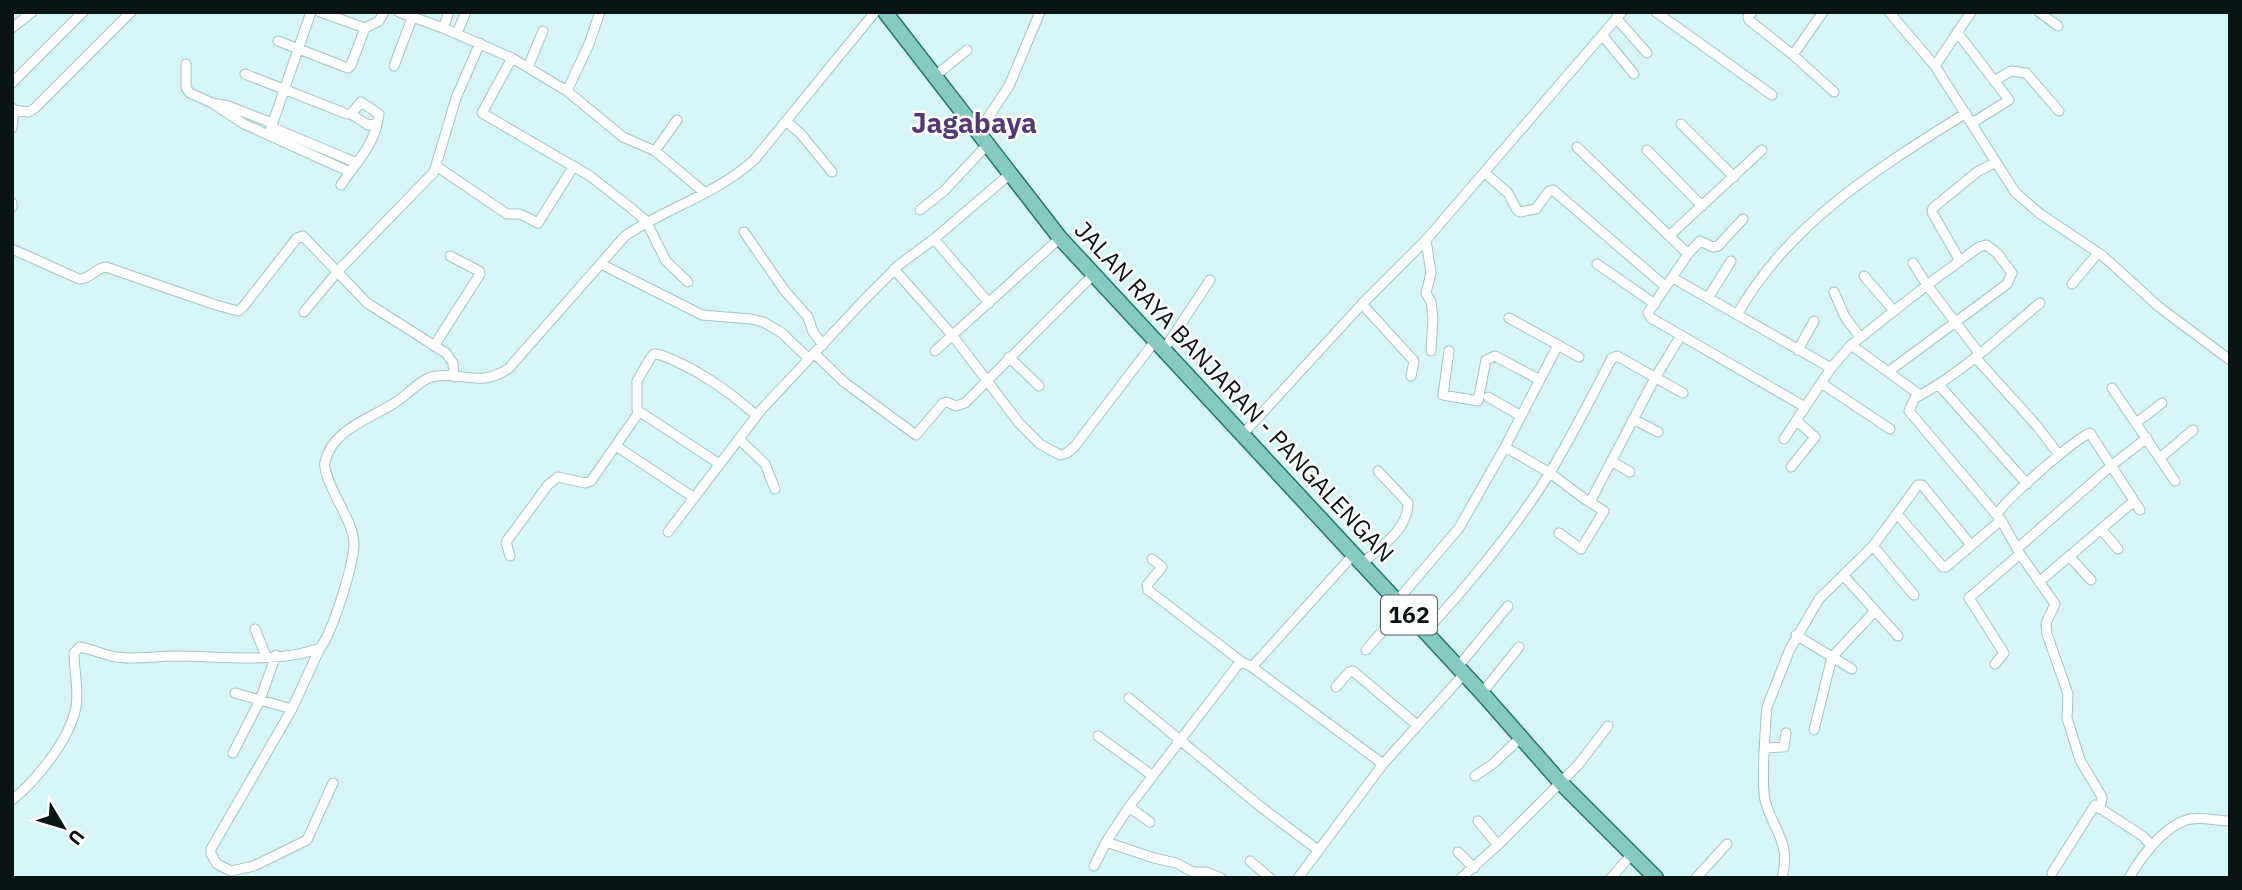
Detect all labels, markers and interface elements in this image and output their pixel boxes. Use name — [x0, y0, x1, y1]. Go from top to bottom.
district label: Jagabaya — [911, 104, 1037, 141]
street label: JALAN RAYA BANJARAN - PANGALENGAN — [1068, 214, 1402, 569]
road number: 162 — [1381, 596, 1437, 635]
north arrow — [28, 792, 98, 862]
text: U — [63, 825, 90, 850]

